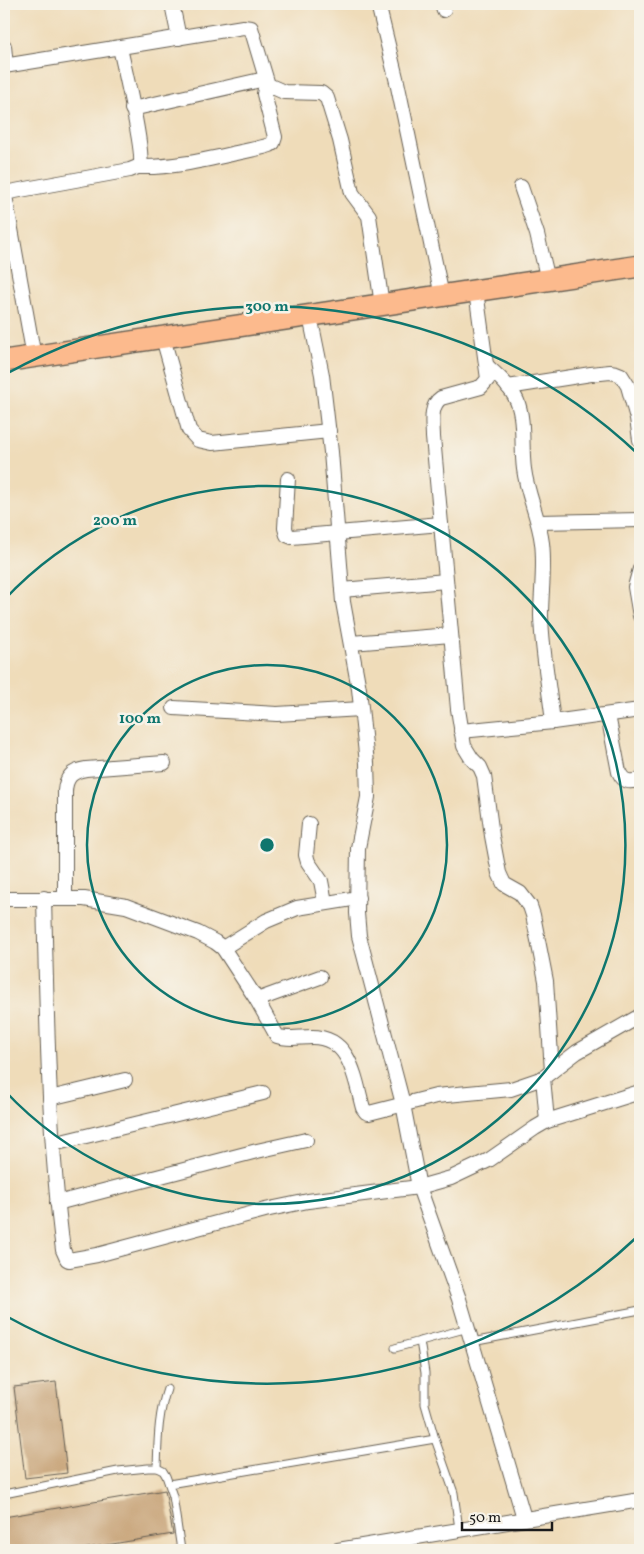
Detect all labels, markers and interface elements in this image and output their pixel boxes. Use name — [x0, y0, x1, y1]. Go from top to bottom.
text: 300 m — [245, 297, 289, 318]
text: 200 m — [93, 511, 137, 532]
text: 100 m — [119, 709, 162, 730]
centre of rings — [258, 836, 276, 854]
scale bar — [462, 1499, 552, 1531]
text: 50 m — [469, 1508, 501, 1529]

